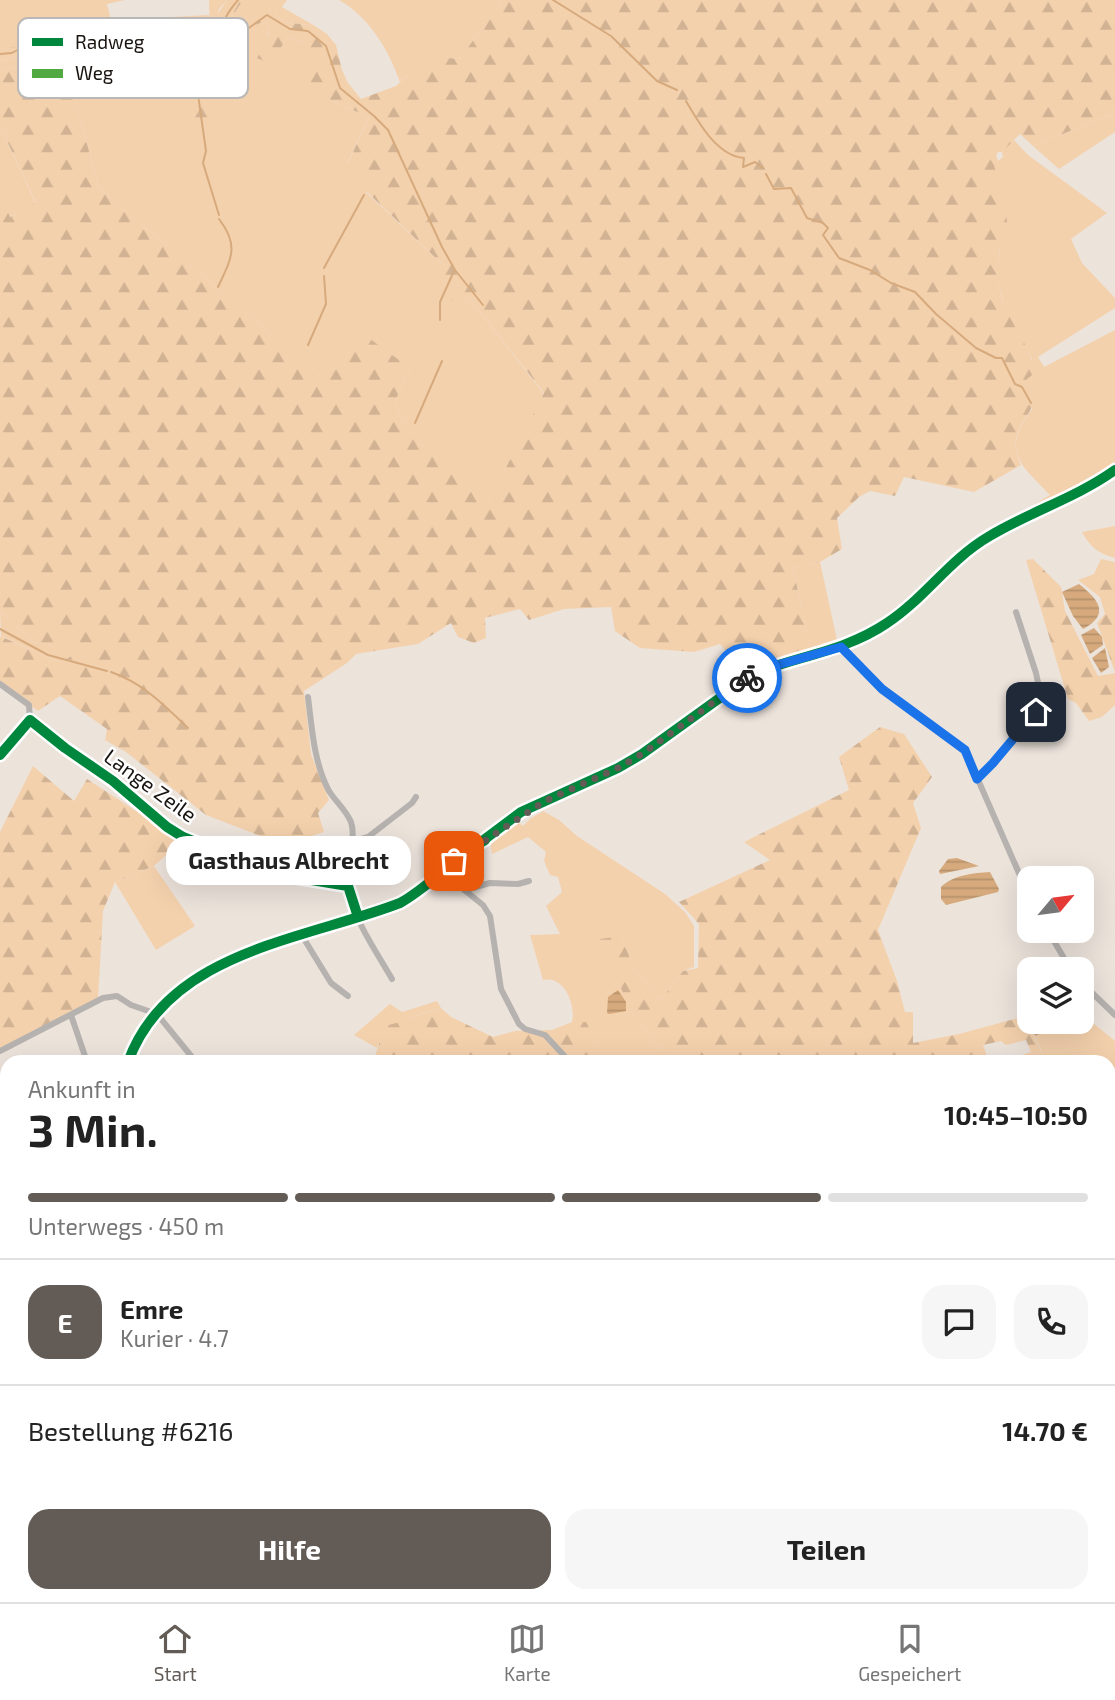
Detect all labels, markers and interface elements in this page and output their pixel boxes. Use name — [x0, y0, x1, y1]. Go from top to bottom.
legend — [18, 18, 248, 98]
text: Radweg — [75, 30, 145, 53]
text: Weg — [75, 61, 114, 84]
courier — [712, 643, 782, 713]
icon: bike — [728, 659, 766, 697]
pin — [1006, 682, 1066, 742]
icon: home — [1017, 693, 1055, 731]
street label: Lange Zeile — [100, 743, 202, 827]
pin — [424, 831, 484, 891]
callout: Gasthaus Albrecht — [167, 836, 412, 886]
icon: bag — [435, 842, 473, 880]
text: Gasthaus Albrecht — [188, 846, 389, 874]
north arrow — [1017, 866, 1094, 943]
map controls — [1017, 866, 1094, 1034]
button: layers — [1017, 957, 1094, 1034]
text: Ankunft in — [28, 1075, 136, 1103]
text: 10:45–10:50 — [944, 1099, 1088, 1130]
text: 3 Min. — [28, 1101, 158, 1156]
text: Unterwegs · 450 m — [28, 1212, 224, 1240]
button: chat — [922, 1285, 996, 1359]
button: phone — [1014, 1285, 1088, 1359]
text: Emre — [120, 1293, 183, 1324]
text: E — [57, 1307, 73, 1338]
text: Kurier · 4.7 — [120, 1324, 229, 1352]
text: Bestellung #6216 — [28, 1415, 233, 1446]
text: 14.70 € — [1002, 1415, 1088, 1446]
button: Hilfe — [28, 1509, 551, 1589]
button: Teilen — [565, 1509, 1088, 1589]
tab: Start — [154, 1620, 197, 1685]
tab: Karte — [504, 1620, 551, 1685]
tab: Gespeichert — [858, 1620, 961, 1685]

